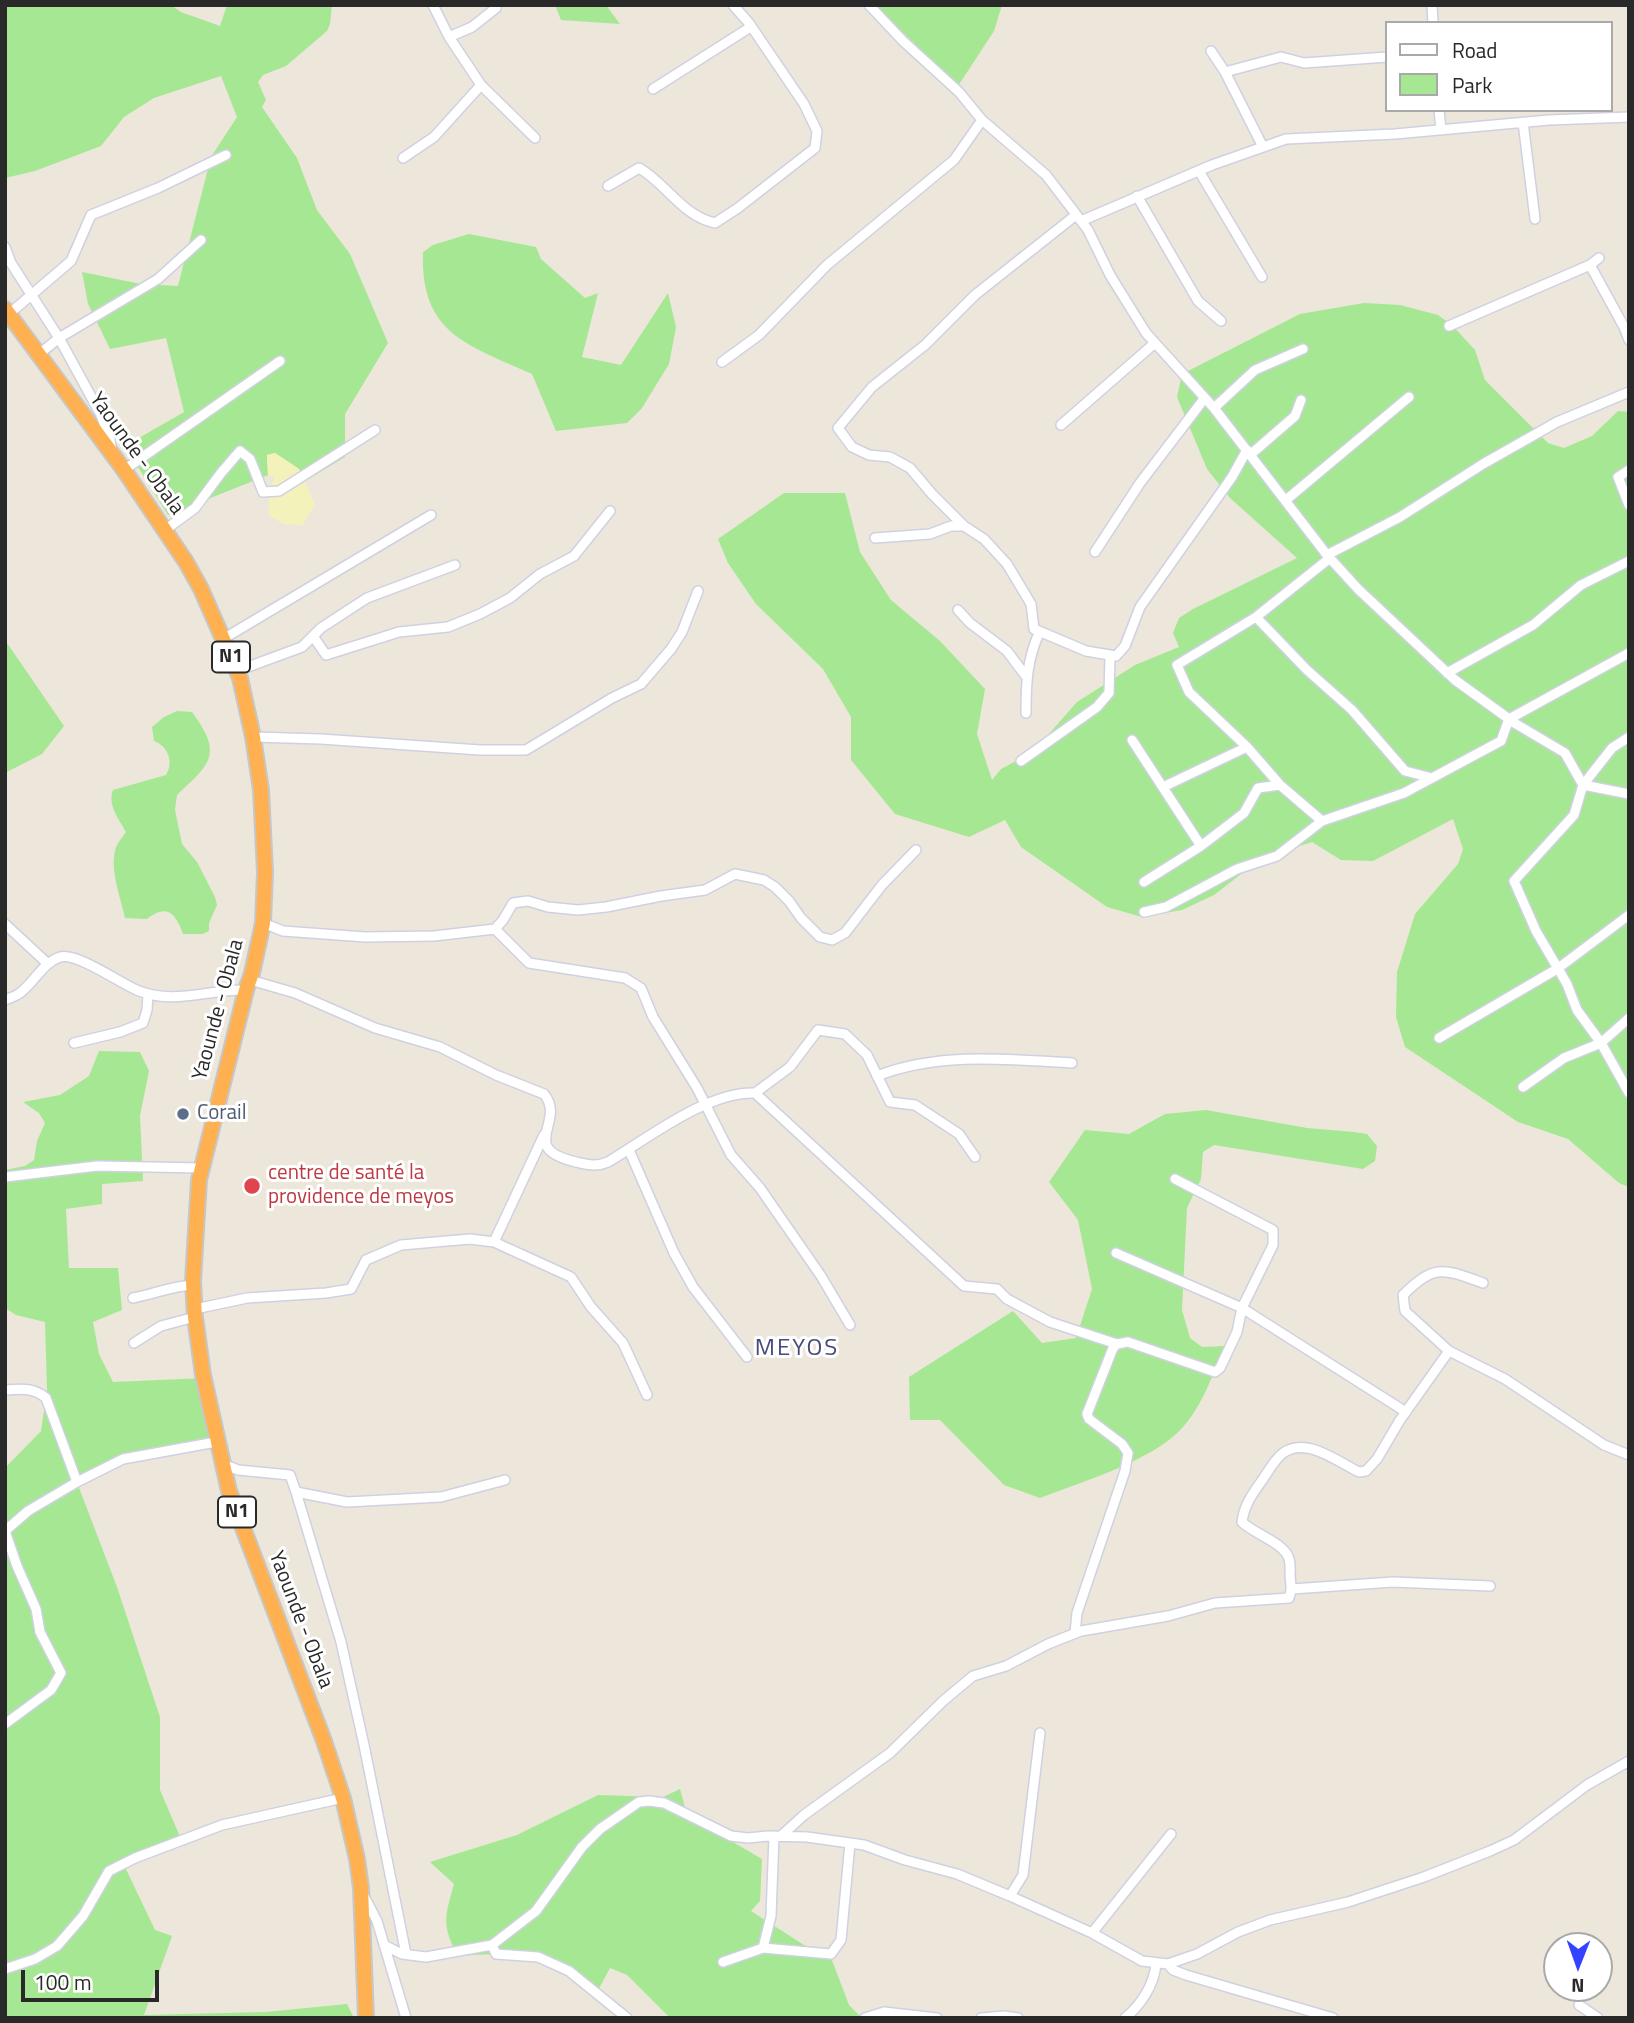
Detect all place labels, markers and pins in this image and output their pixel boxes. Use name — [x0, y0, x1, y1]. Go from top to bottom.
place label: Corail — [197, 1101, 247, 1127]
marker: Corail — [175, 1106, 191, 1122]
place label: centre de santé la providence de meyos — [268, 1161, 454, 1211]
marker: centre de santé la providence de meyos — [242, 1176, 262, 1196]

